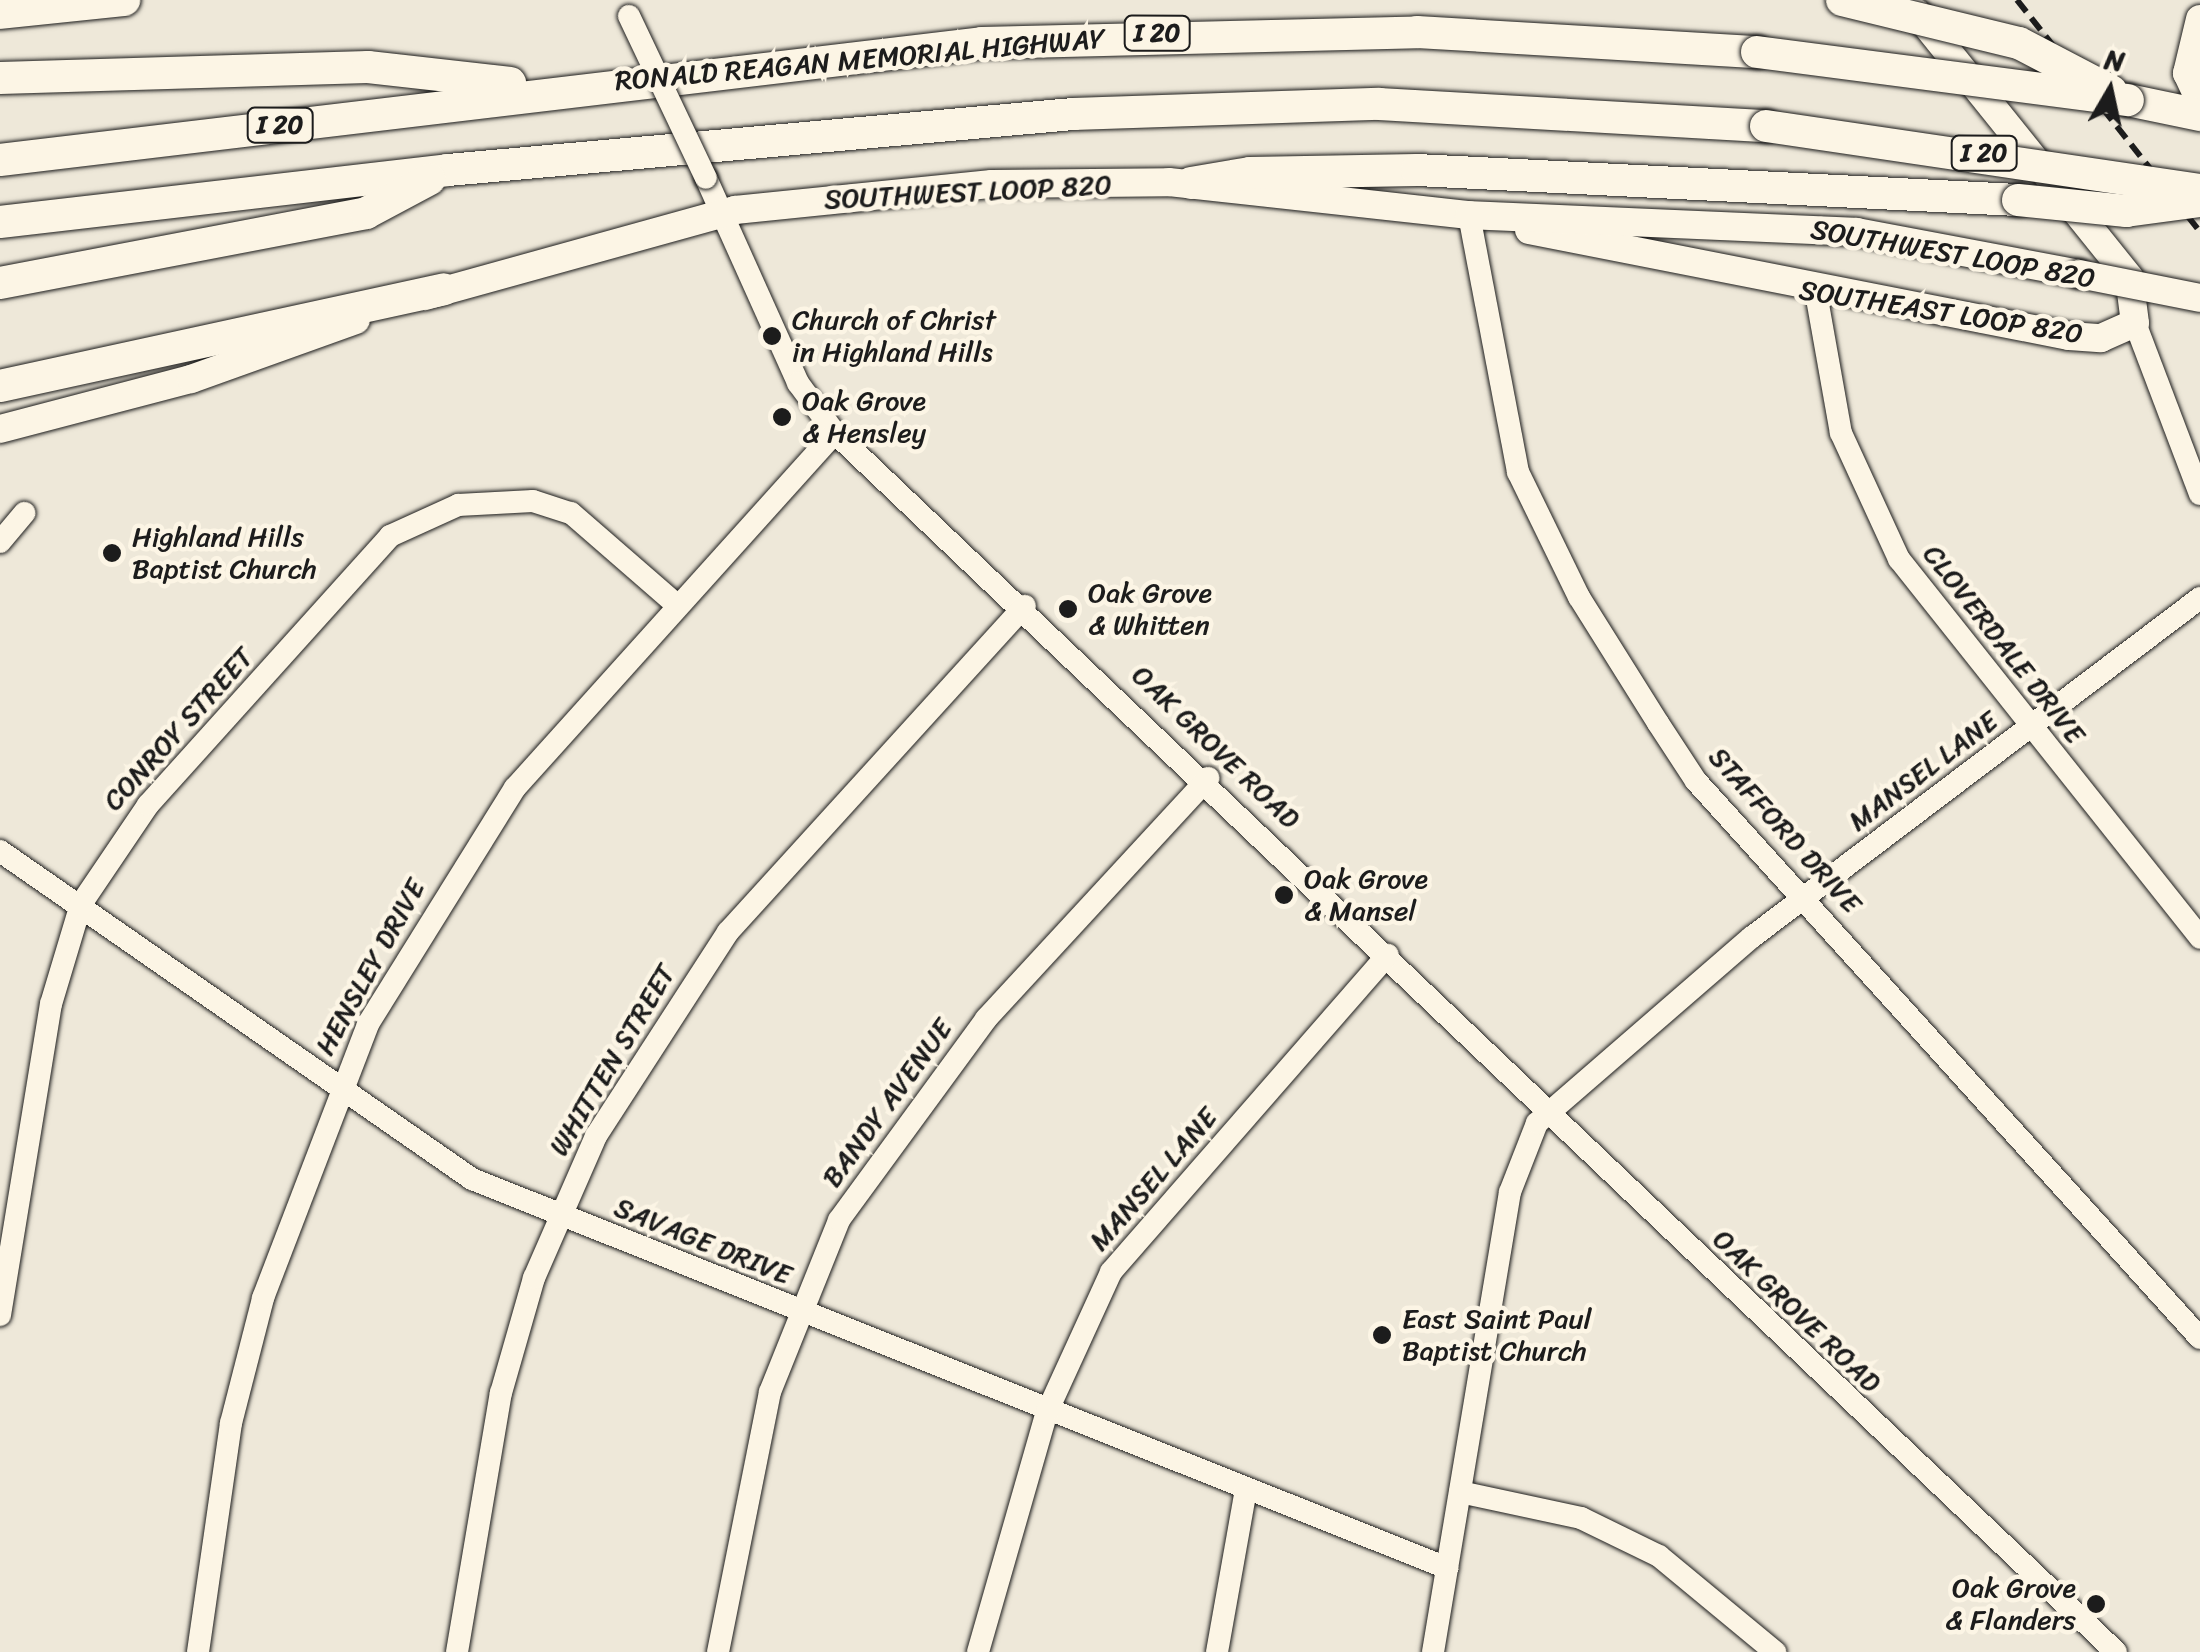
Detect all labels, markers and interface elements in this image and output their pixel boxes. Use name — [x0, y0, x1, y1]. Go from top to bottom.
road number: I 20 — [1122, 13, 1192, 53]
street label: RONALD REAGAN MEMORIAL HIGHWAY — [615, 22, 1105, 98]
text: N — [2101, 34, 2128, 86]
north arrow — [2060, 40, 2160, 140]
road number: I 20 — [245, 105, 315, 145]
road number: I 20 — [1949, 133, 2019, 173]
street label: SOUTHWEST LOOP 820 — [823, 168, 1113, 216]
street label: SOUTHWEST LOOP 820 — [1808, 212, 2098, 296]
street label: SOUTHEAST LOOP 820 — [1797, 273, 2085, 351]
place label: Church of Christ in Highland Hills — [792, 303, 996, 369]
marker: Church of Christ in Highland Hills — [761, 325, 783, 347]
place label: Oak Grove & Hensley — [802, 384, 927, 450]
marker: Oak Grove & Hensley — [771, 406, 793, 428]
place label: Highland Hills Baptist Church — [132, 520, 317, 586]
street label: CLOVERDALE DRIVE — [1915, 537, 2093, 751]
marker: Highland Hills Baptist Church — [101, 542, 123, 564]
place label: Oak Grove & Whitten — [1088, 576, 1213, 642]
marker: Oak Grove & Whitten — [1057, 598, 1079, 620]
street label: CONROY STREET — [96, 640, 260, 818]
street label: OAK GROVE ROAD — [1124, 658, 1308, 836]
street label: MANSEL LANE — [1842, 704, 2004, 838]
street label: STAFFORD DRIVE — [1701, 739, 1869, 921]
place label: Oak Grove & Mansel — [1304, 862, 1429, 928]
street label: HENSLEY DRIVE — [307, 872, 433, 1062]
marker: Oak Grove & Mansel — [1273, 884, 1295, 906]
street label: WHITTEN STREET — [541, 957, 683, 1163]
street label: BANDY AVENUE — [815, 1013, 959, 1193]
street label: MANSEL LANE — [1082, 1101, 1224, 1257]
street label: SAVAGE DRIVE — [610, 1190, 796, 1292]
street label: OAK GROVE ROAD — [1705, 1222, 1889, 1400]
place label: East Saint Paul Baptist Church — [1402, 1302, 1592, 1368]
marker: East Saint Paul Baptist Church — [1371, 1324, 1393, 1346]
place label: Oak Grove & Flanders — [1945, 1571, 2076, 1637]
marker: Oak Grove & Flanders — [2085, 1593, 2107, 1615]

